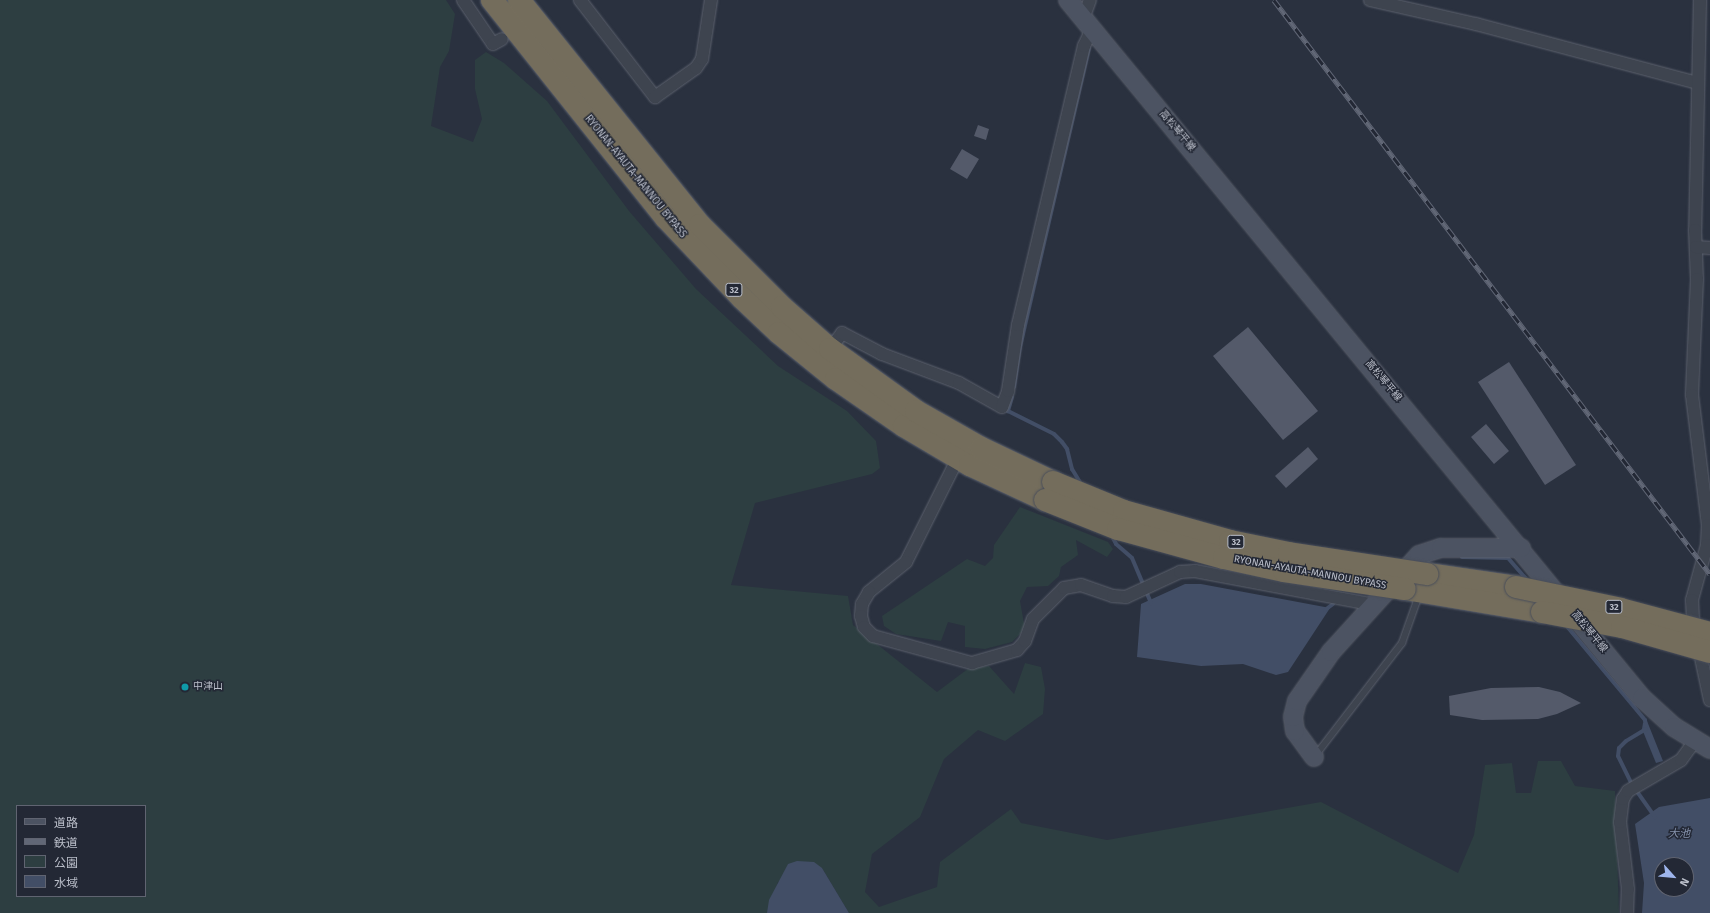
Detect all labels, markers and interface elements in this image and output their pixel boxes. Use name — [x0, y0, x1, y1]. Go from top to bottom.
street label: 高松琴平線 — [1156, 108, 1198, 154]
street label: RYONAN-AYAUTA-MANNOU BYPASS — [582, 113, 688, 241]
road number: 32 — [725, 283, 743, 297]
street label: 高松琴平線 — [1362, 358, 1404, 404]
road number: 32 — [1227, 535, 1245, 549]
street label: RYONAN-AYAUTA-MANNOU BYPASS — [1233, 554, 1387, 592]
road number: 32 — [1605, 600, 1623, 614]
street label: 高松琴平線 — [1569, 609, 1609, 655]
place label: 中津山 — [193, 681, 223, 693]
marker: 中津山 — [180, 682, 190, 692]
legend — [16, 805, 146, 897]
text: 道路 — [54, 816, 78, 830]
water label: 大池 — [1668, 827, 1690, 841]
text: 鉄道 — [54, 836, 78, 850]
text: 公園 — [54, 856, 78, 870]
north arrow — [1654, 857, 1694, 897]
text: 水域 — [54, 876, 78, 890]
text: N — [1677, 876, 1692, 888]

